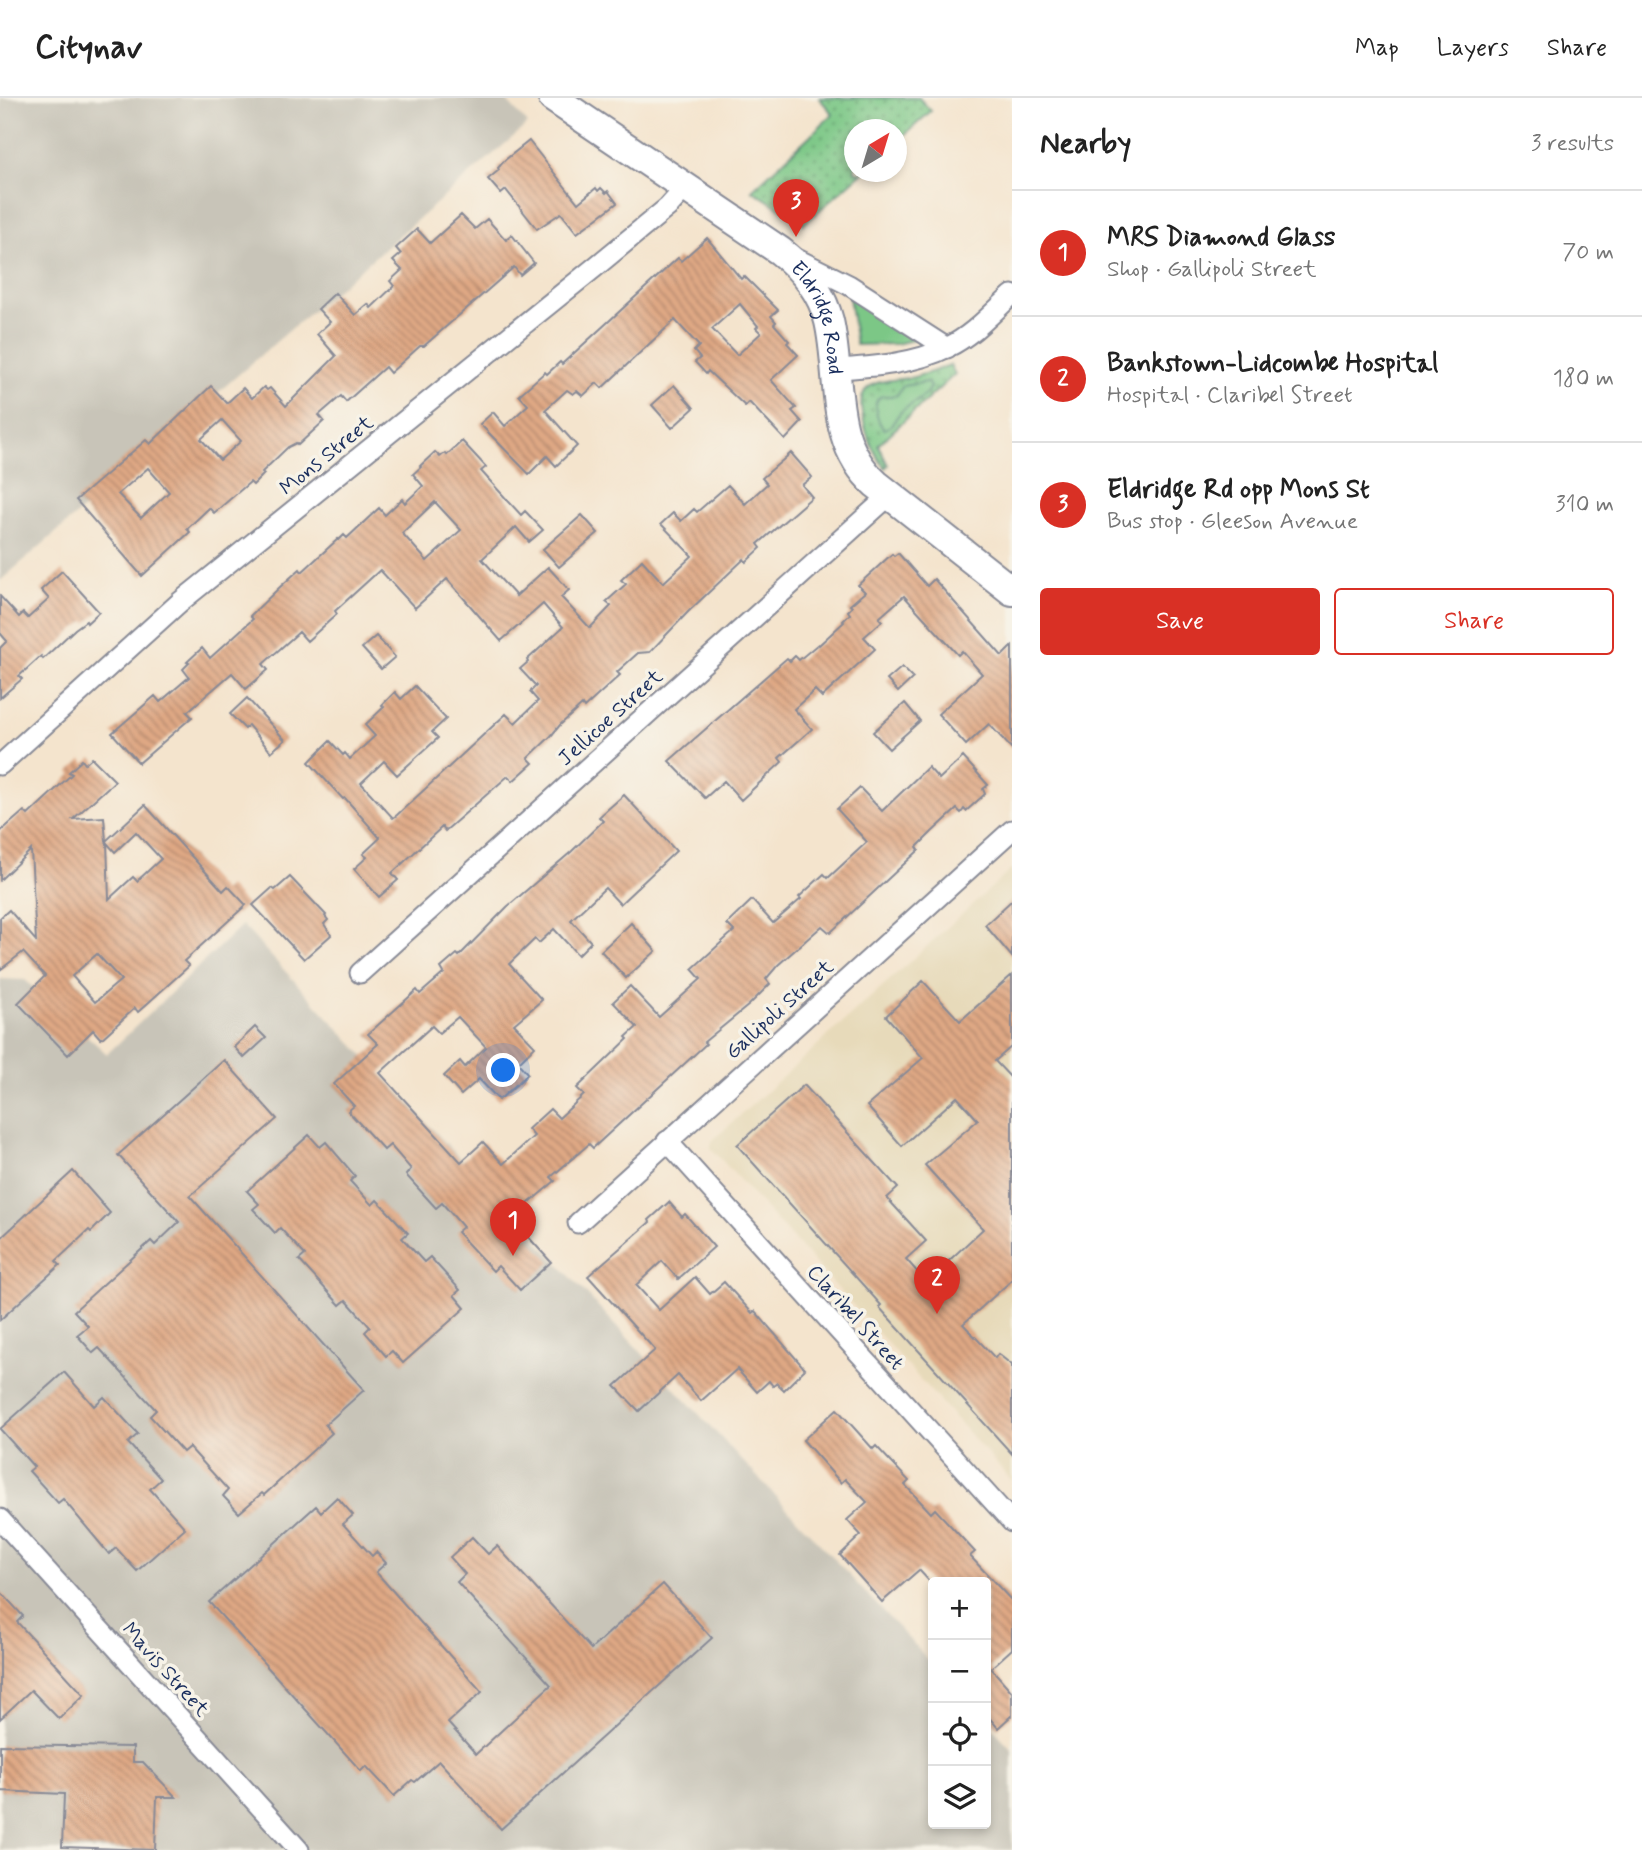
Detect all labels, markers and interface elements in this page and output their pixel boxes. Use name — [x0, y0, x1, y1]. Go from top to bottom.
text: Citynav — [35, 26, 142, 70]
text: Map — [1355, 33, 1399, 64]
text: Layers — [1437, 33, 1509, 64]
text: Share — [1547, 33, 1607, 64]
north arrow — [844, 119, 907, 182]
text: Nearby — [1040, 124, 1131, 163]
text: 3 results — [1531, 129, 1614, 159]
pin: 3 — [773, 179, 819, 237]
text: MRS Diamond Glass — [1107, 221, 1335, 255]
text: 1 — [1058, 238, 1068, 268]
text: 70 m — [1562, 238, 1614, 268]
street label: Eldridge Road — [784, 255, 849, 376]
text: Shop · Gallipoli Street — [1107, 255, 1317, 285]
text: Bankstown-Lidcombe Hospital — [1107, 347, 1438, 381]
text: 2 — [1057, 364, 1069, 394]
text: 180 m — [1553, 364, 1614, 394]
text: Hospital · Claribel Street — [1107, 381, 1353, 411]
street label: Mons Street — [274, 409, 380, 502]
text: Eldridge Rd opp Mons St — [1107, 473, 1370, 507]
text: 3 — [1058, 490, 1068, 520]
text: 310 m — [1555, 490, 1614, 520]
text: Bus stop · Gleeson Avenue — [1107, 507, 1358, 537]
button: Save — [1040, 588, 1320, 655]
button: Share — [1334, 588, 1614, 655]
street label: Jellicoe Street — [552, 663, 670, 772]
street label: Gallipoli Street — [720, 953, 840, 1066]
your location — [486, 1053, 520, 1087]
pin: 1 — [490, 1198, 536, 1256]
pin: 2 — [914, 1256, 960, 1314]
street label: Claribel Street — [800, 1259, 910, 1377]
map controls — [928, 1577, 991, 1829]
button: + — [928, 1577, 991, 1640]
street label: Mavis Street — [115, 1616, 216, 1724]
button: − — [928, 1640, 991, 1703]
button: locate — [928, 1703, 991, 1766]
button: layers — [928, 1766, 991, 1829]

